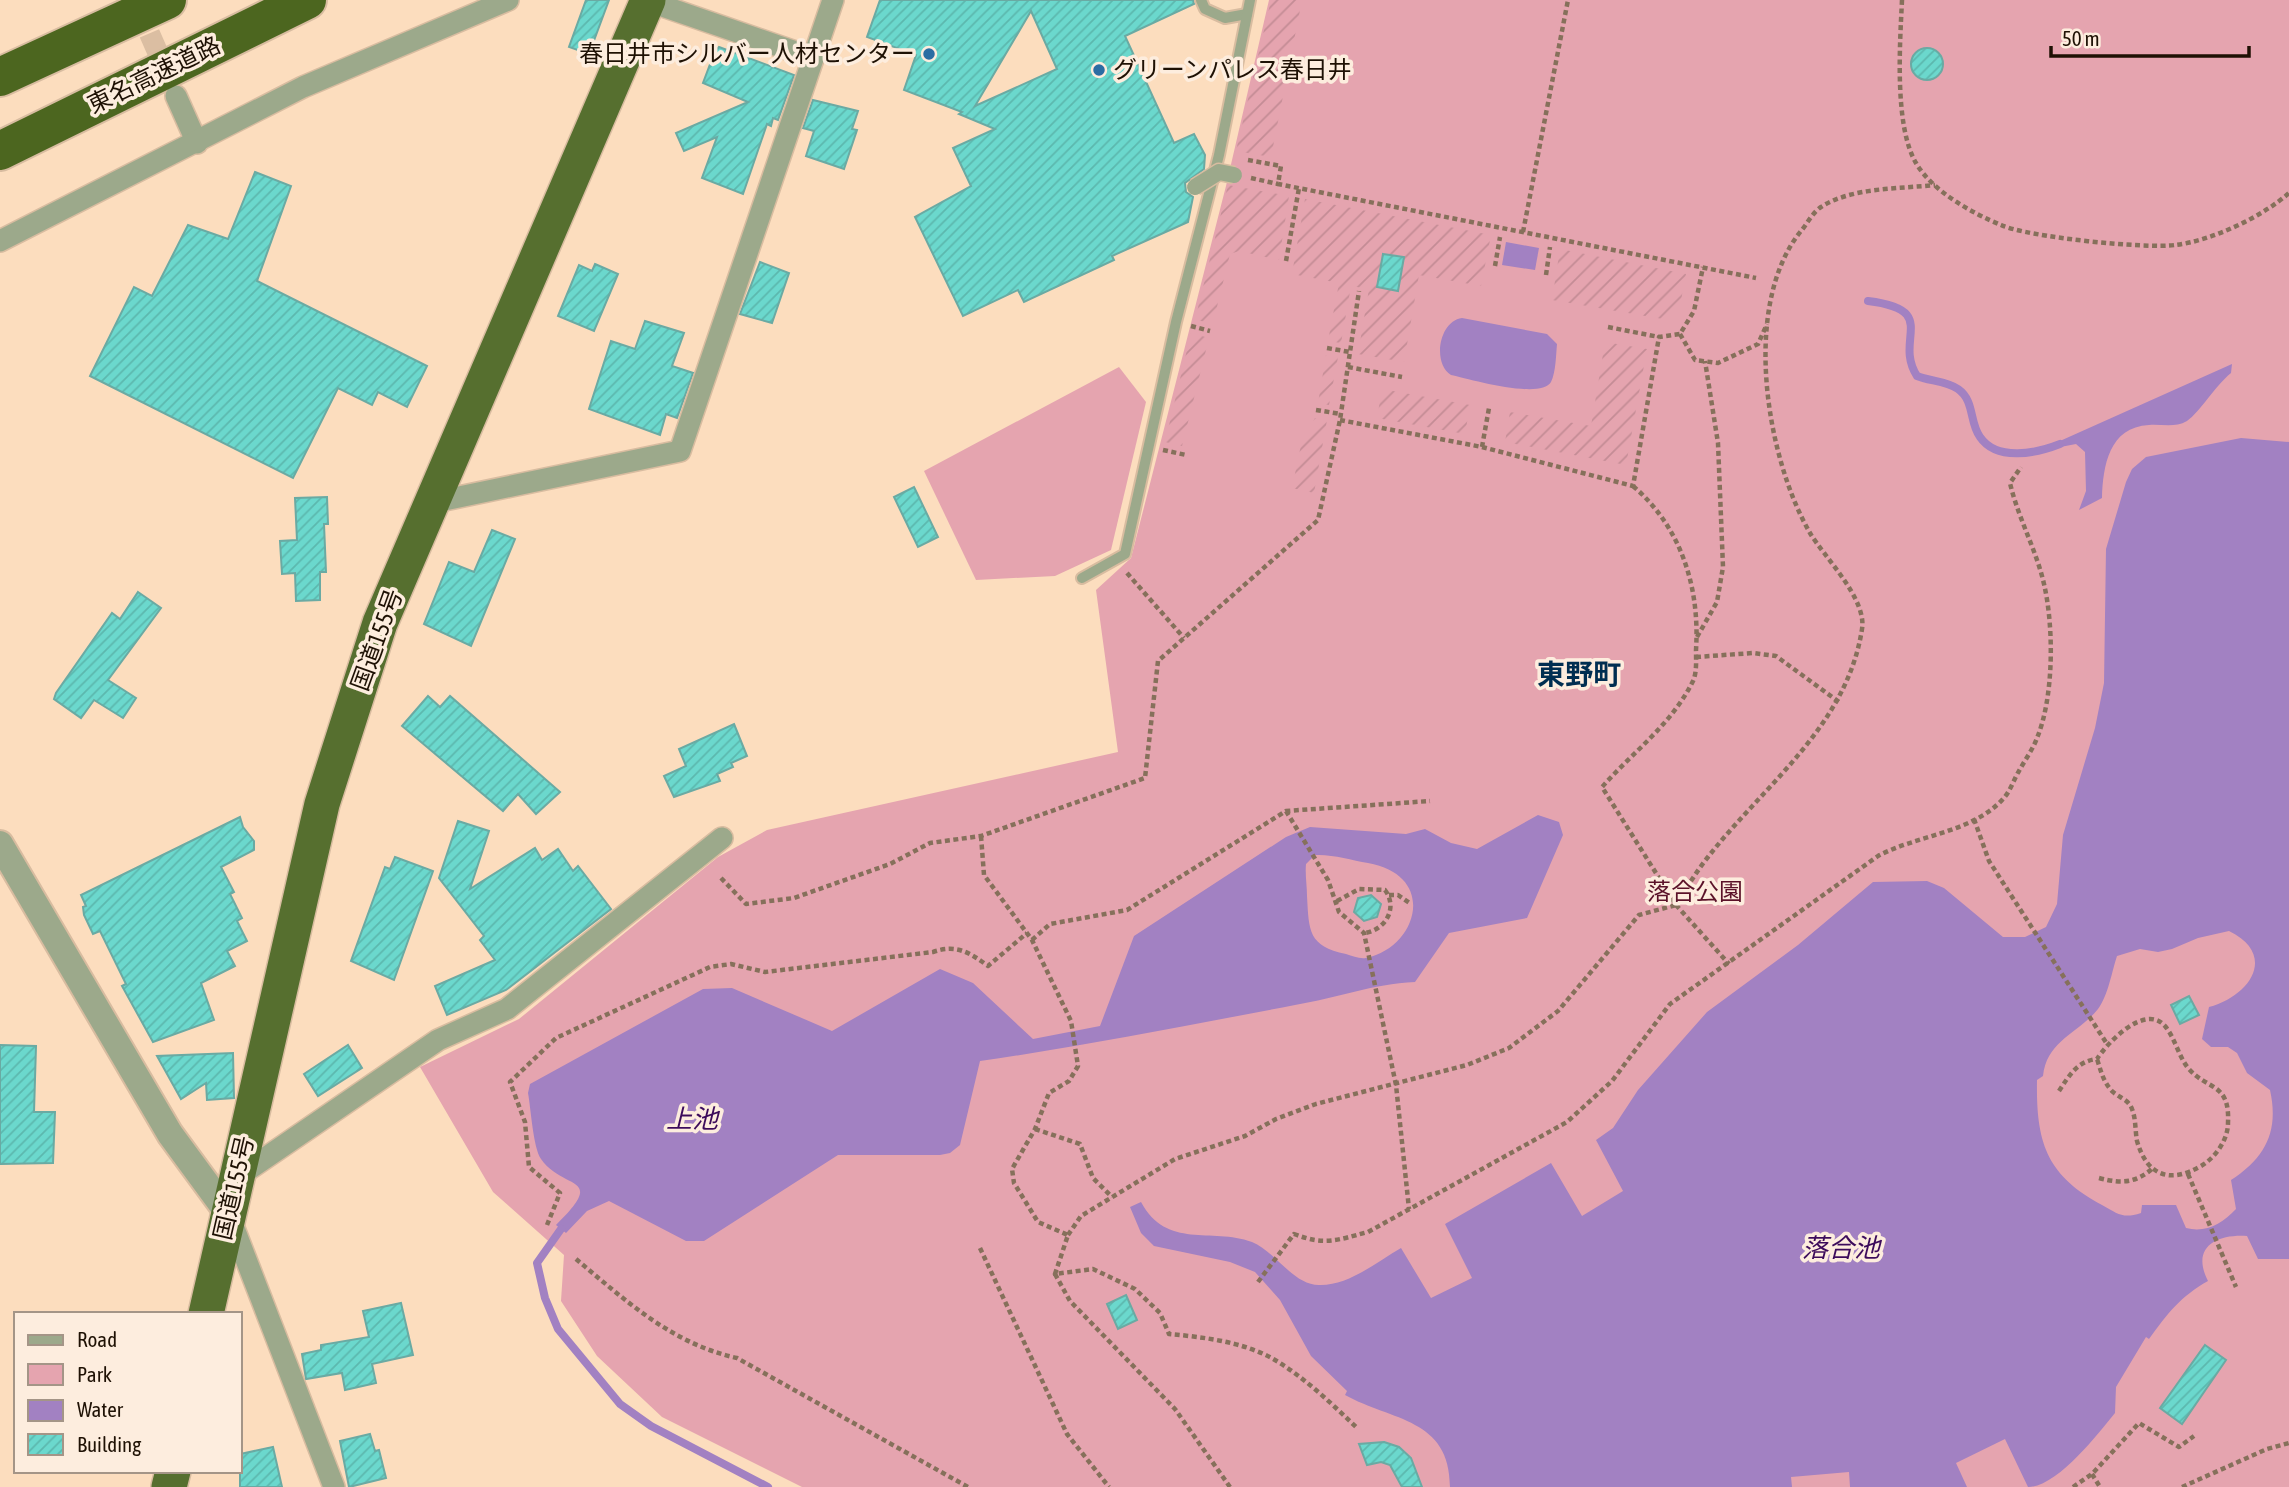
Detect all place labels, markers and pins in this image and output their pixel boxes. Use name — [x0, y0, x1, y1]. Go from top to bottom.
place label: 春日井市シルバー人材センター — [579, 40, 915, 67]
marker: 春日井市シルバー人材センター — [921, 46, 937, 62]
place label: グリーンパレス春日井 — [1113, 56, 1352, 83]
marker: グリーンパレス春日井 — [1091, 62, 1107, 78]

